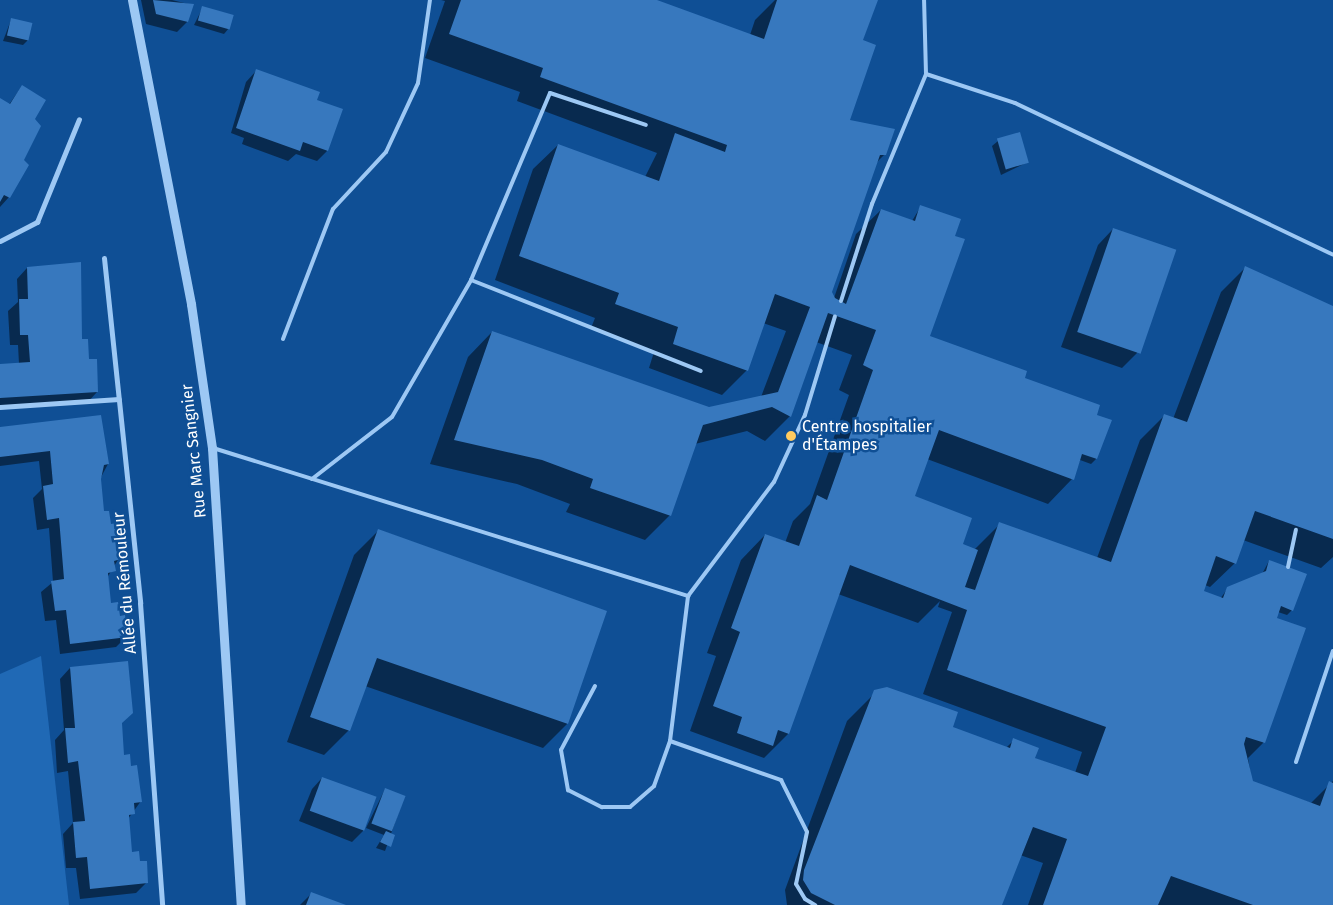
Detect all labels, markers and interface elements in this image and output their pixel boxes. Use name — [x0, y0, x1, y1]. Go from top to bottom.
street label: Rue Marc Sangnier — [177, 383, 211, 519]
place label: Centre hospitalier d'Étampes — [802, 417, 932, 455]
marker: Centre hospitalier d'Étampes — [784, 429, 798, 443]
street label: Allée du Rémouleur — [109, 511, 141, 655]

